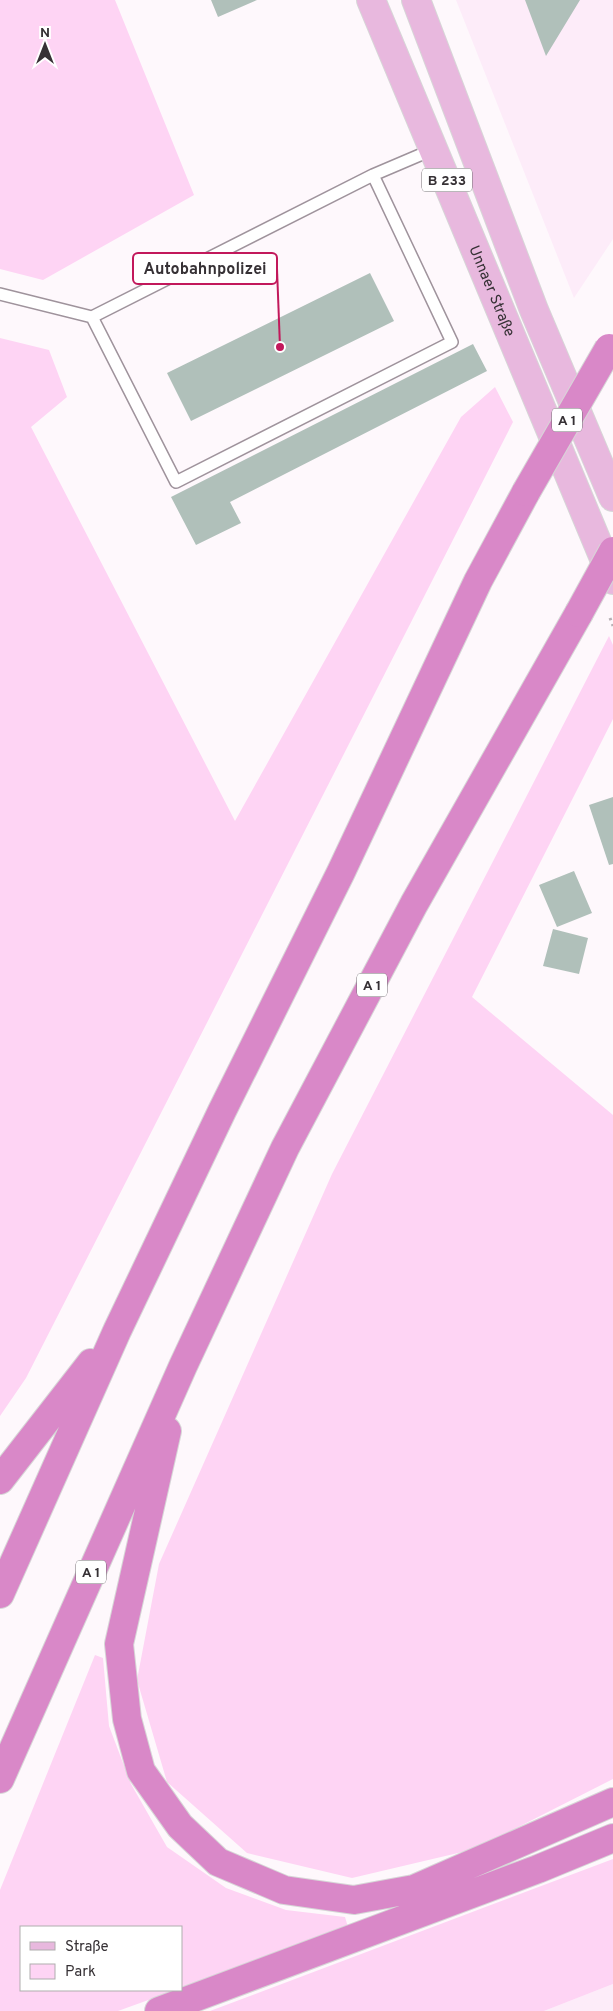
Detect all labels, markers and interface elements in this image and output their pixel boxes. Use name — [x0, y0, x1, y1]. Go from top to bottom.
north arrow — [20, 20, 70, 70]
text: N — [40, 25, 50, 42]
road number: B 233 — [422, 168, 472, 192]
street label: Unnaer Straße — [463, 243, 518, 340]
callout: Autobahnpolizei — [133, 253, 277, 284]
text: Autobahnpolizei — [143, 260, 267, 280]
road number: A 1 — [552, 408, 582, 432]
road number: A 1 — [357, 974, 387, 996]
road number: A 1 — [76, 1560, 106, 1584]
legend — [20, 1926, 182, 1991]
text: Straße — [65, 1938, 109, 1957]
text: Park — [65, 1963, 96, 1982]

